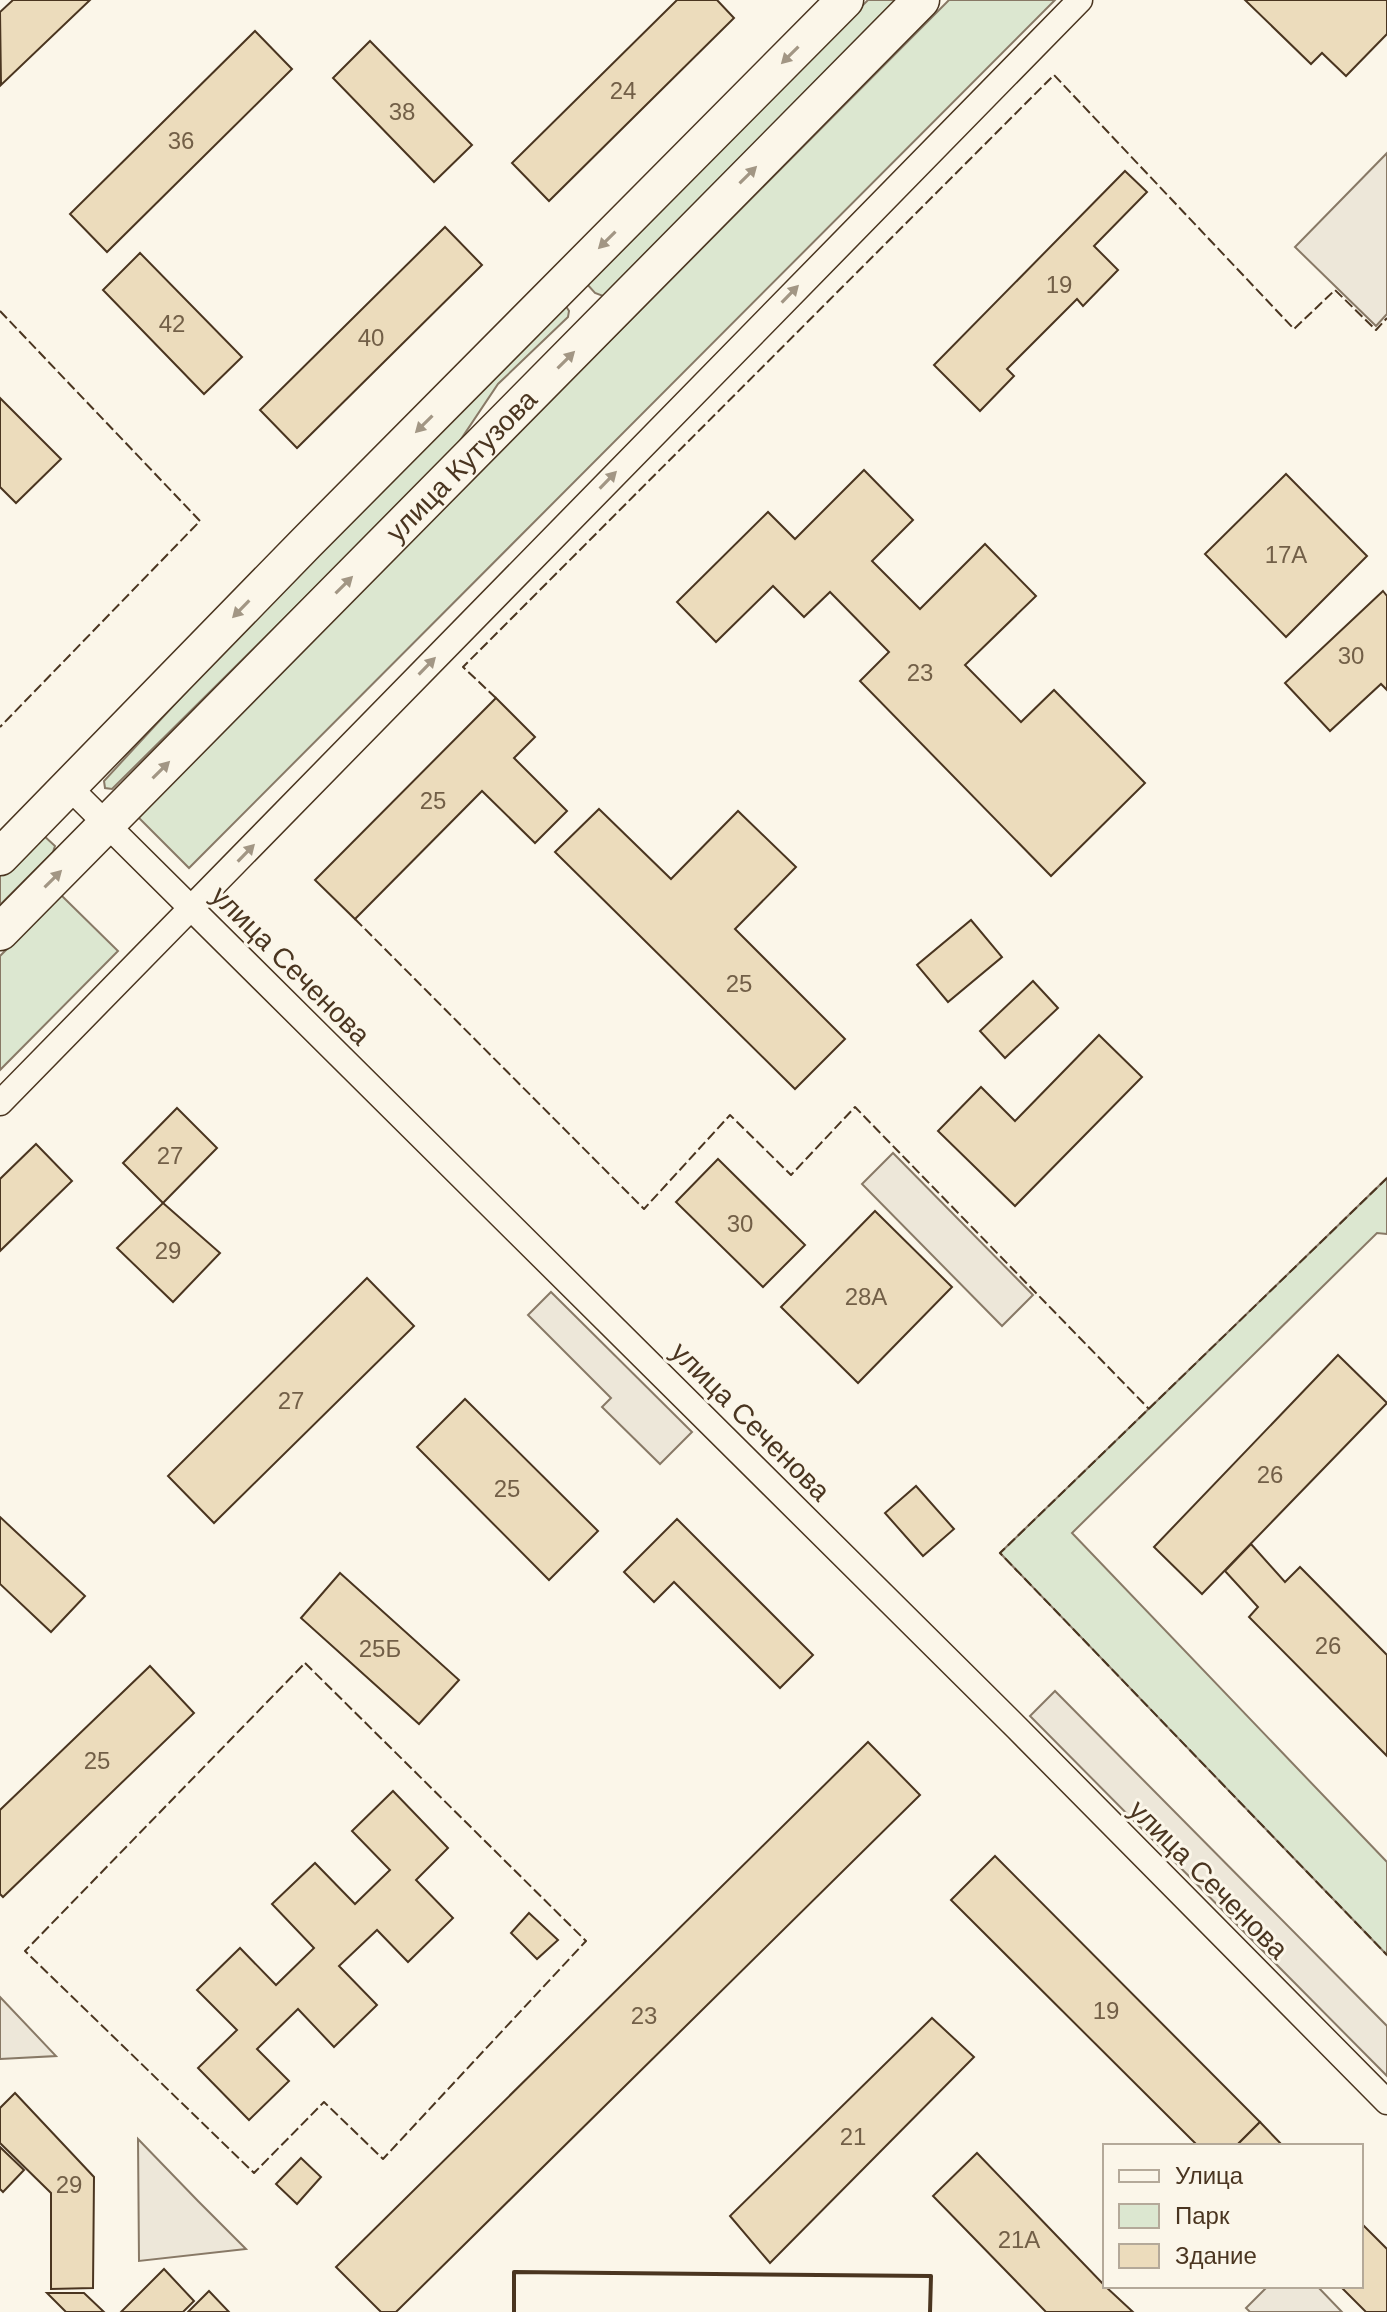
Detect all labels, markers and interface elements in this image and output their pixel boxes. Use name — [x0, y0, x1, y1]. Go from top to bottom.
one-way arrow — [781, 45, 800, 64]
house number: 24 — [610, 77, 636, 104]
house number: 38 — [389, 98, 415, 125]
house number: 36 — [168, 127, 194, 154]
one-way arrow — [739, 166, 757, 185]
one-way arrow — [598, 230, 617, 249]
house number: 19 — [1046, 271, 1072, 298]
one-way arrow — [780, 285, 799, 304]
house number: 42 — [159, 310, 185, 337]
house number: 40 — [358, 324, 384, 351]
one-way arrow — [556, 351, 575, 370]
street label: улица Кутузова — [380, 383, 543, 548]
one-way arrow — [415, 414, 433, 433]
one-way arrow — [599, 471, 617, 490]
house number: 17А — [1265, 541, 1307, 568]
one-way arrow — [334, 576, 353, 595]
one-way arrow — [232, 600, 250, 619]
house number: 30 — [1338, 642, 1364, 669]
one-way arrow — [417, 657, 436, 676]
house number: 23 — [907, 659, 933, 686]
one-way arrow — [151, 761, 170, 780]
house number: 25 — [420, 787, 446, 814]
one-way arrow — [236, 844, 254, 863]
one-way arrow — [43, 870, 62, 889]
street label: улица Сеченова — [205, 880, 376, 1051]
house number: 25 — [726, 970, 752, 997]
house number: 27 — [157, 1142, 183, 1169]
house number: 30 — [727, 1210, 753, 1237]
house number: 29 — [155, 1237, 181, 1264]
house number: 28А — [845, 1283, 887, 1310]
street label: улица Сеченова — [665, 1336, 836, 1507]
house number: 27 — [278, 1387, 304, 1414]
house number: 26 — [1257, 1461, 1283, 1488]
house number: 25 — [494, 1475, 520, 1502]
house number: 26 — [1315, 1632, 1341, 1659]
house number: 25Б — [359, 1635, 401, 1662]
house number: 25 — [84, 1747, 110, 1774]
street label: улица Сеченова — [1123, 1794, 1294, 1965]
house number: 19 — [1093, 1997, 1119, 2024]
house number: 23 — [631, 2002, 657, 2029]
house number: 21 — [840, 2123, 866, 2150]
legend — [1103, 2144, 1363, 2288]
text: Улица — [1175, 2162, 1244, 2189]
house number: 29 — [56, 2171, 82, 2198]
text: Парк — [1175, 2202, 1230, 2229]
house number: 21А — [998, 2226, 1040, 2253]
text: Здание — [1175, 2242, 1257, 2269]

